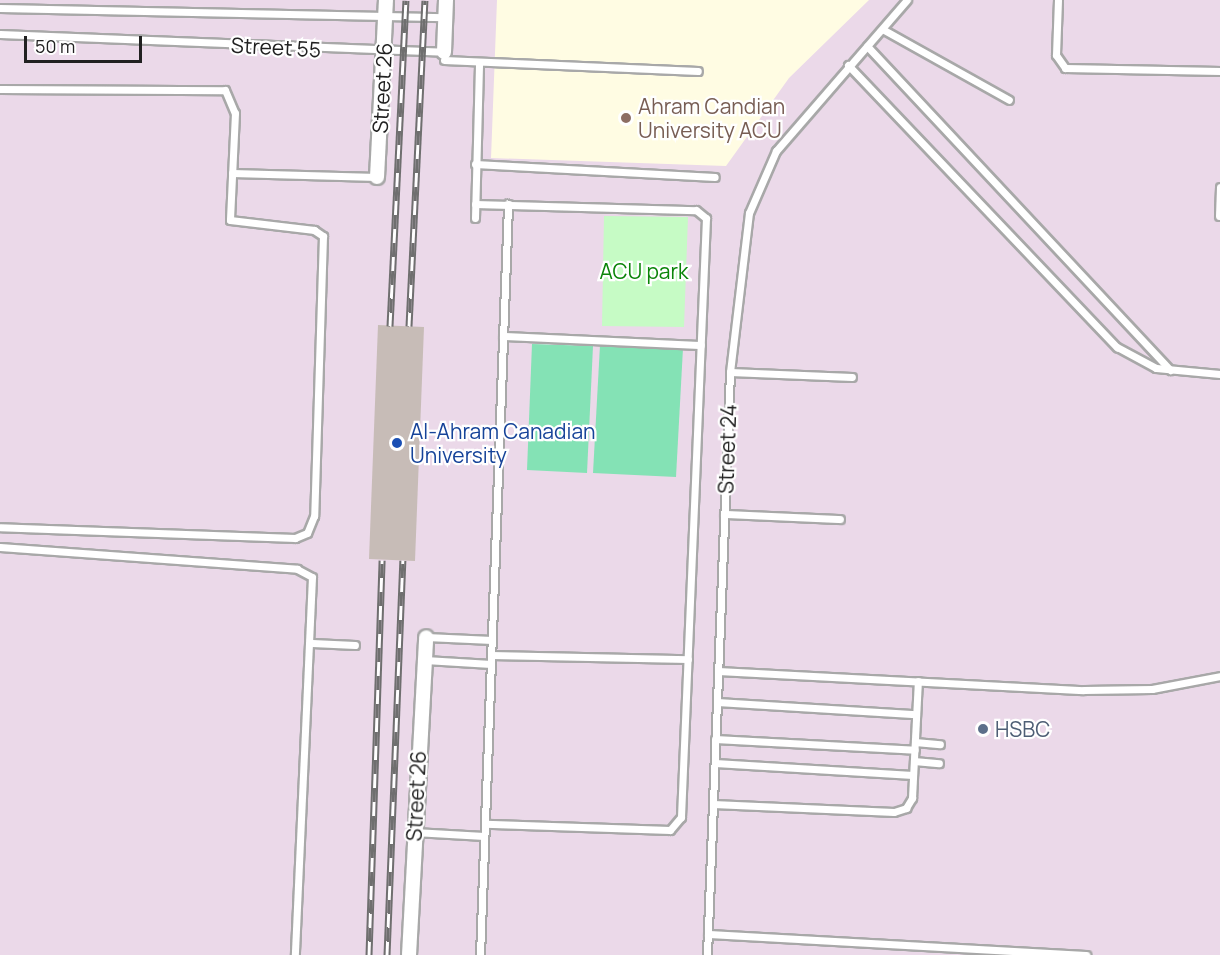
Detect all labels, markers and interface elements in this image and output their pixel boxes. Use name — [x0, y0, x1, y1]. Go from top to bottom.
scale bar — [27, 24, 146, 62]
street label: Street 55 — [230, 32, 322, 62]
text: 50 m — [35, 34, 75, 58]
street label: Street 26 — [367, 42, 397, 134]
place label: Ahram Candian University ACU — [638, 93, 785, 143]
marker: Ahram Candian University ACU — [619, 111, 633, 125]
park label: ACU park — [600, 258, 688, 284]
street label: Street 24 — [713, 404, 741, 494]
place label: Al-Ahram Canadian University — [410, 418, 596, 468]
marker: Al-Ahram Canadian University — [388, 434, 406, 452]
place label: HSBC — [995, 716, 1050, 742]
marker: HSBC — [976, 722, 990, 736]
street label: Street 26 — [401, 750, 431, 842]

